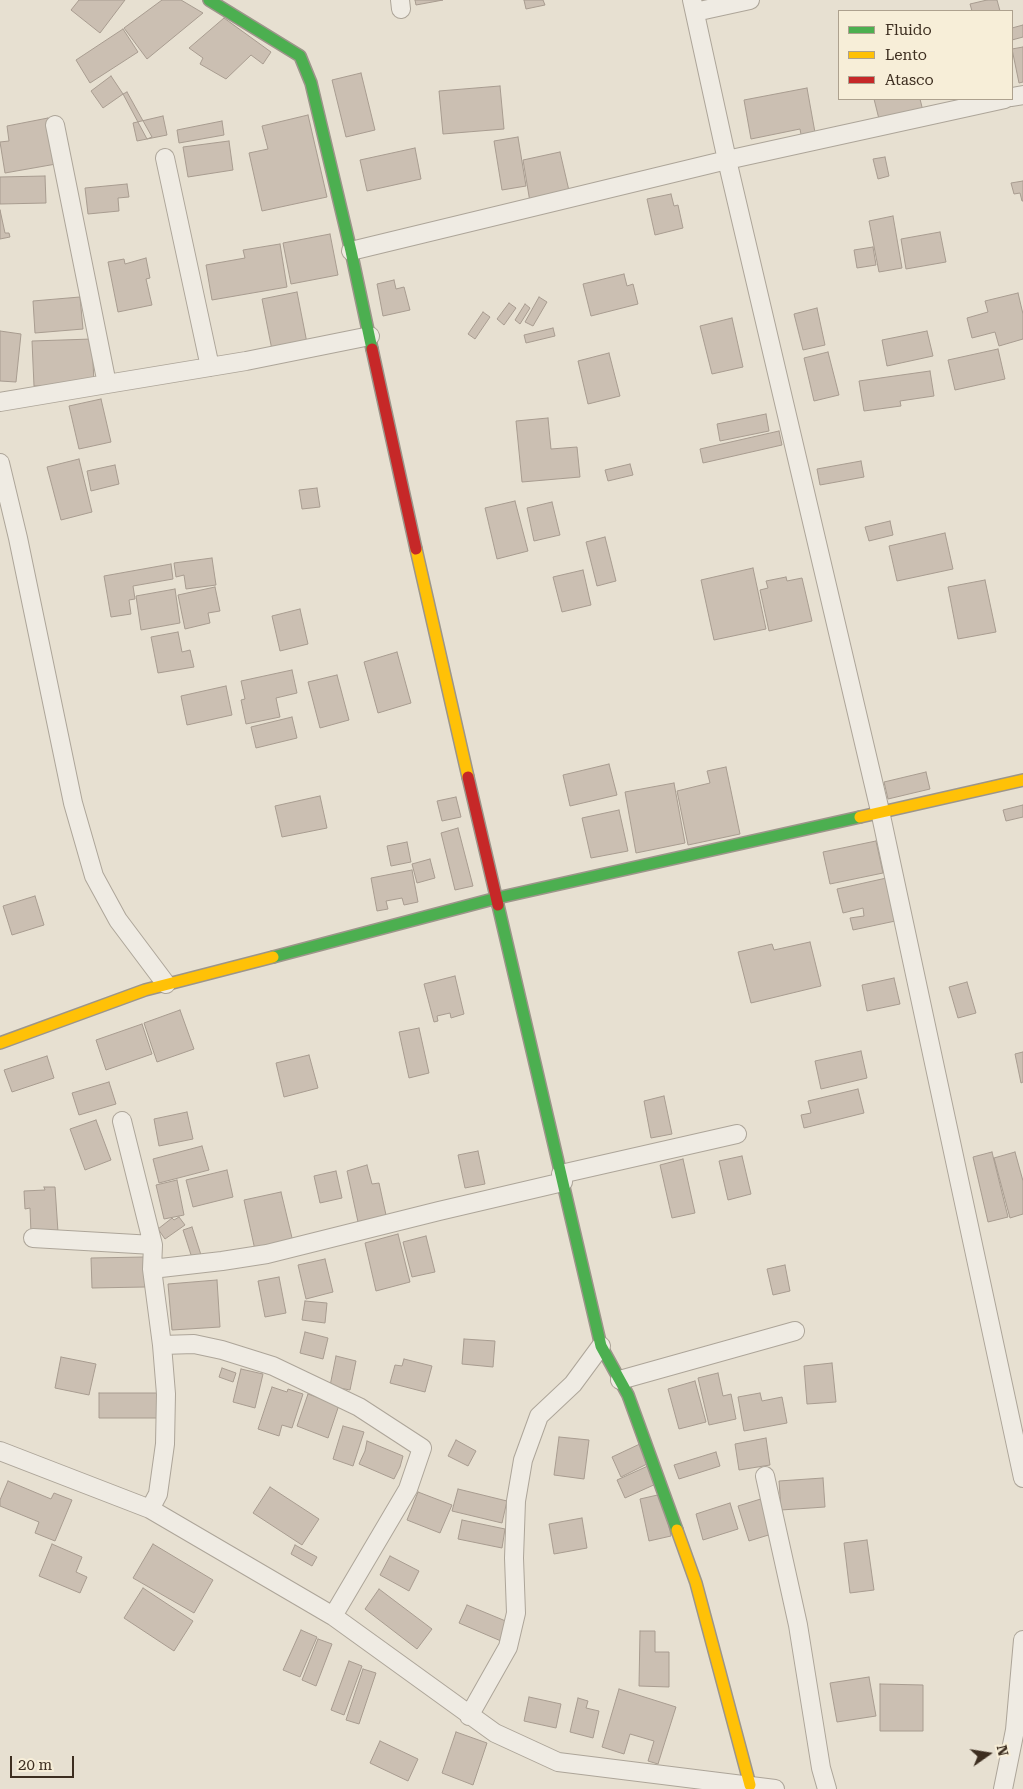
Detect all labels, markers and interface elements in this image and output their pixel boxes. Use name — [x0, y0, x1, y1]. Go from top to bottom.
legend — [838, 10, 1013, 100]
text: Fluido — [885, 21, 932, 39]
text: Lento — [885, 46, 927, 64]
text: Atasco — [885, 71, 934, 89]
north arrow — [963, 1729, 1013, 1779]
text: N — [994, 1744, 1012, 1758]
scale bar — [12, 1746, 76, 1778]
text: 20 m — [18, 1756, 52, 1774]

